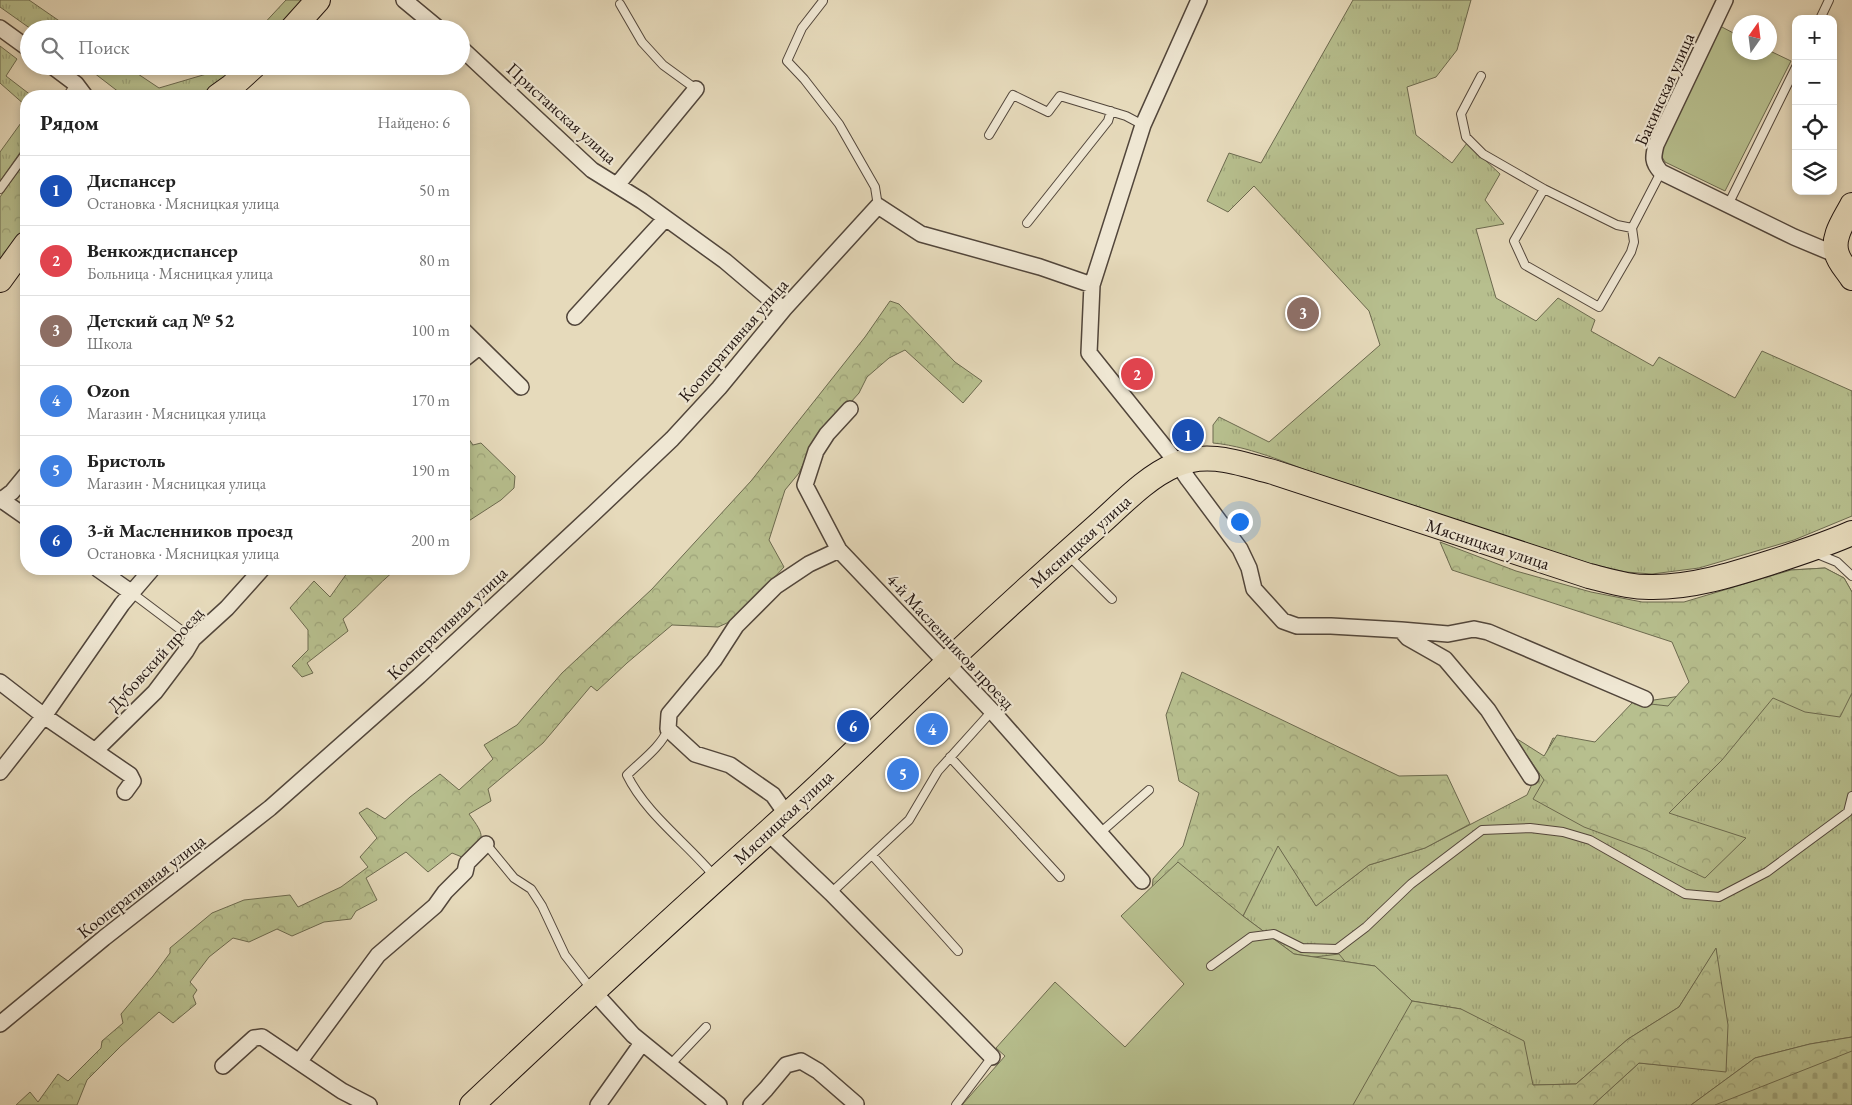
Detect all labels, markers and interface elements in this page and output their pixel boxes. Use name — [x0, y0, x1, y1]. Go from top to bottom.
north arrow — [1732, 15, 1777, 60]
map controls — [1792, 15, 1837, 195]
button: + — [1792, 15, 1837, 60]
search box — [20, 20, 470, 75]
street label: Бакинская улица — [1629, 28, 1700, 149]
icon: search — [38, 34, 66, 62]
text: Поиск — [78, 35, 130, 60]
street label: Пристанская улица — [502, 57, 623, 169]
button: − — [1792, 60, 1837, 105]
button: locate — [1792, 105, 1837, 150]
text: Рядом — [40, 109, 99, 136]
text: Найдено: 6 — [378, 112, 450, 133]
button: layers — [1792, 150, 1837, 195]
text: Диспансер — [87, 168, 176, 193]
text: 1 — [52, 180, 60, 201]
text: 50 m — [419, 180, 450, 201]
text: Остановка · Мясницкая улица — [87, 193, 279, 214]
text: Венкождиспансер — [87, 238, 238, 263]
text: 2 — [52, 250, 60, 271]
text: 80 m — [419, 250, 450, 271]
text: Больница · Мясницкая улица — [87, 263, 273, 284]
street label: Кооперативная улица — [673, 273, 793, 407]
pin: 3 — [1287, 294, 1319, 332]
text: Детский сад № 52 — [87, 308, 234, 333]
text: 3 — [52, 320, 60, 341]
text: 100 m — [411, 320, 450, 341]
text: Школа — [87, 333, 132, 354]
pin: 2 — [1121, 355, 1153, 393]
text: Ozon — [87, 378, 130, 403]
text: 4 — [52, 390, 60, 411]
text: 170 m — [411, 390, 450, 411]
text: Магазин · Мясницкая улица — [87, 403, 266, 424]
pin: 1 — [1172, 416, 1204, 454]
text: Бристоль — [87, 448, 165, 473]
text: 5 — [52, 460, 60, 481]
text: 190 m — [411, 460, 450, 481]
text: Магазин · Мясницкая улица — [87, 473, 266, 494]
street label: Мясницкая улица — [1024, 489, 1136, 593]
your location — [1227, 509, 1253, 535]
street label: Мясницкая улица — [1423, 513, 1554, 575]
text: 3-й Масленников проезд — [87, 518, 293, 543]
text: 6 — [52, 530, 60, 551]
text: 200 m — [411, 530, 450, 551]
text: Остановка · Мясницкая улица — [87, 543, 279, 564]
street label: Кооперативная улица — [382, 561, 513, 685]
street label: 4-й Масленников проезд — [882, 568, 1020, 714]
street label: Дубовский проезд — [102, 602, 208, 716]
pin: 6 — [837, 707, 869, 745]
pin: 4 — [916, 710, 948, 748]
pin: 5 — [887, 755, 919, 793]
street label: Мясницкая улица — [728, 764, 838, 869]
street label: Кооперативная улица — [72, 828, 210, 943]

